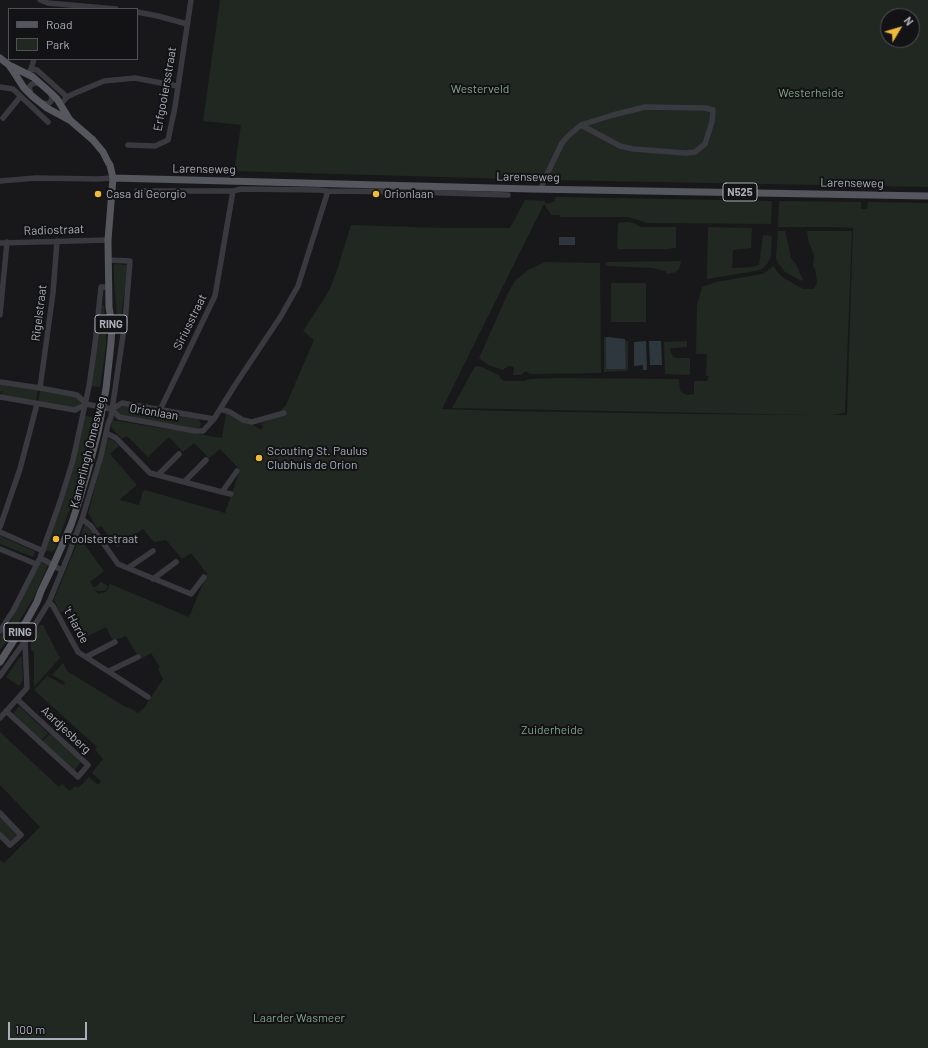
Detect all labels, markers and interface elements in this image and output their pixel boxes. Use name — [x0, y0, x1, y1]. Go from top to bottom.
legend — [8, 8, 138, 60]
north arrow — [880, 8, 920, 48]
text: N — [902, 14, 916, 28]
text: Road — [46, 17, 73, 31]
text: Park — [46, 37, 70, 51]
street label: Erfgooiersstraat — [150, 46, 180, 132]
park label: Westerveld — [451, 82, 509, 96]
park label: Westerheide — [778, 86, 844, 100]
street label: Larenseweg — [172, 161, 236, 177]
street label: Larenseweg — [496, 169, 560, 185]
street label: Larenseweg — [820, 175, 884, 191]
road number: N525 — [723, 183, 757, 201]
place label: Casa di Georgio — [106, 187, 186, 201]
place label: Orionlaan — [384, 187, 433, 201]
marker: Casa di Georgio — [93, 189, 103, 199]
marker: Orionlaan — [371, 189, 381, 199]
street label: Radiostraat — [23, 222, 85, 238]
street label: Rigelstraat — [28, 284, 50, 342]
street label: Siriusstraat — [170, 292, 210, 352]
road number: RING — [95, 315, 127, 333]
street label: Kamerlingh Onnesweg — [67, 395, 109, 509]
street label: Orionlaan — [128, 401, 180, 423]
place label: Scouting St. Paulus Clubhuis de Orion — [267, 444, 368, 472]
marker: Scouting St. Paulus Clubhuis de Orion — [254, 453, 264, 463]
place label: Poolsterstraat — [64, 532, 138, 546]
marker: Poolsterstraat — [51, 534, 61, 544]
street label: 't Harde — [60, 604, 92, 646]
road number: RING — [4, 623, 36, 641]
street label: Aardjesberg — [38, 703, 94, 757]
park label: Zuiderheide — [521, 723, 583, 737]
park label: Laarder Wasmeer — [253, 1011, 345, 1025]
scale bar — [10, 1014, 89, 1040]
text: 100 m — [15, 1022, 45, 1036]

